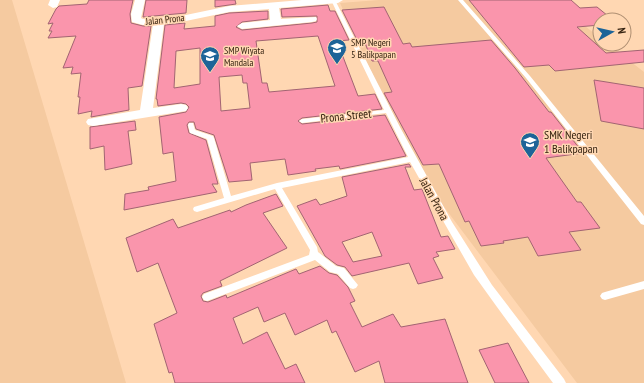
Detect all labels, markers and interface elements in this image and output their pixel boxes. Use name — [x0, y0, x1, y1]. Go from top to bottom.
street label: Jalan Prona — [144, 11, 185, 28]
north arrow — [592, 12, 632, 52]
text: N — [615, 27, 629, 35]
place label: SMP Negeri 5 Balikpapan — [351, 36, 396, 61]
school or university icon: SMP Negeri 5 Balikpapan — [326, 37, 348, 65]
place label: SMP Wiyata Mandala — [224, 44, 264, 69]
school or university icon: SMP Wiyata Mandala — [199, 45, 221, 73]
street label: Prona Street — [320, 105, 373, 126]
place label: SMK Negeri 1 Balikpapan — [544, 127, 598, 156]
school or university icon: SMK Negeri 1 Balikpapan — [519, 131, 541, 159]
street label: Jalan Prona — [416, 174, 452, 223]

